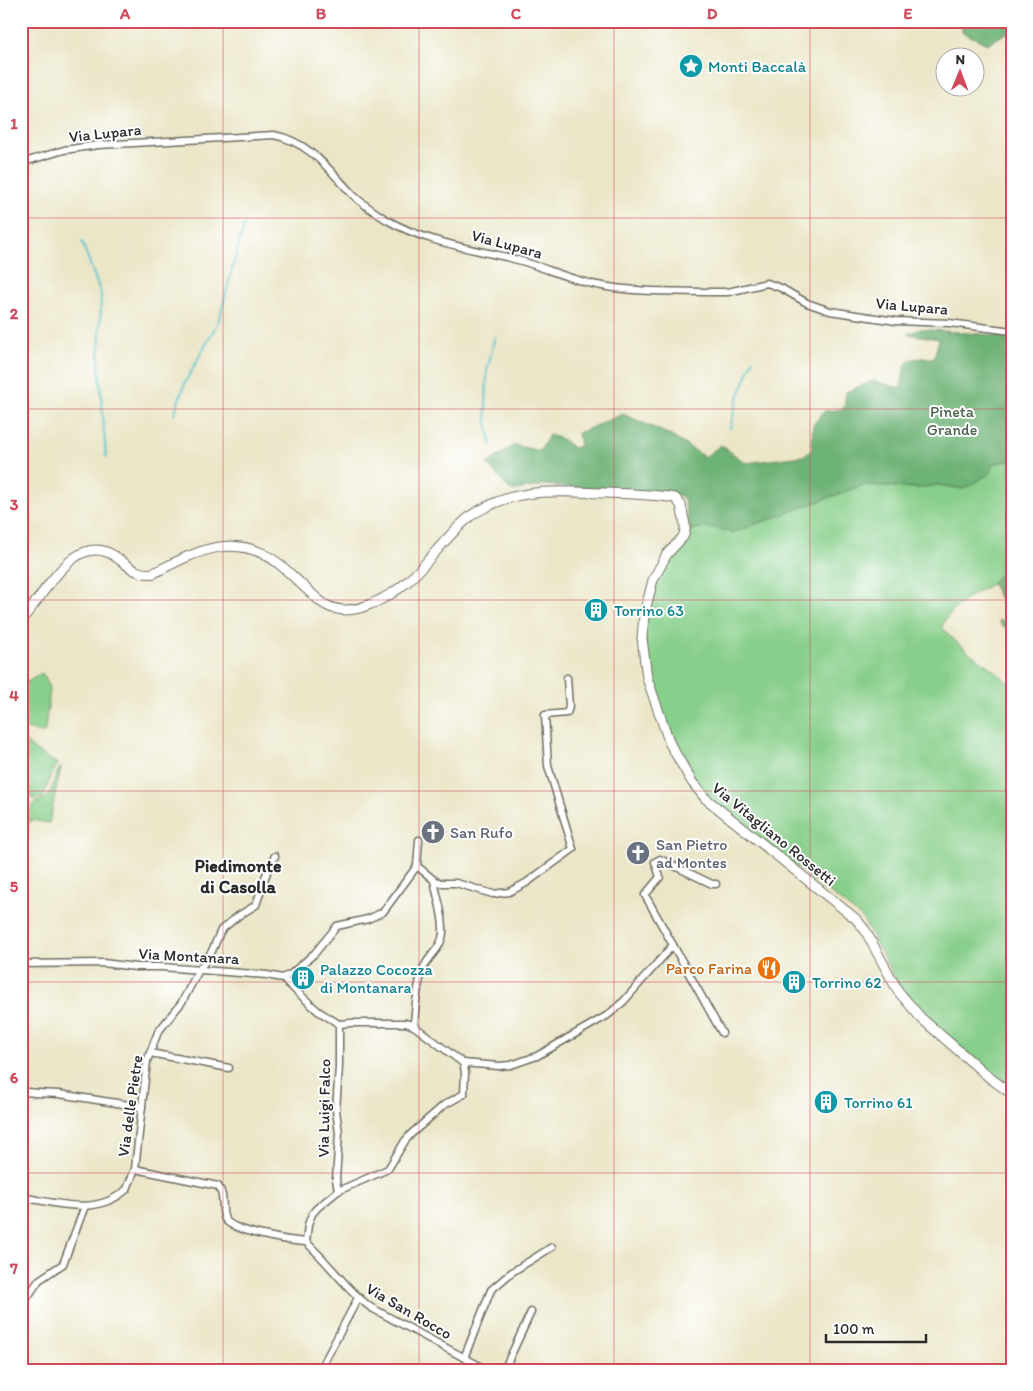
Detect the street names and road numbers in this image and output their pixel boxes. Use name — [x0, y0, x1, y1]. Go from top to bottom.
street label: Via Lupara — [68, 120, 142, 146]
street label: Via Lupara — [469, 225, 545, 263]
street label: Via Lupara — [875, 293, 949, 319]
street label: Via Vitagliano Rossetti — [708, 778, 840, 890]
street label: Via Montanara — [138, 944, 241, 968]
street label: Via delle Pietre — [113, 1054, 147, 1158]
street label: Via Luigi Falco — [314, 1059, 334, 1157]
street label: Via San Rocco — [363, 1279, 455, 1343]

